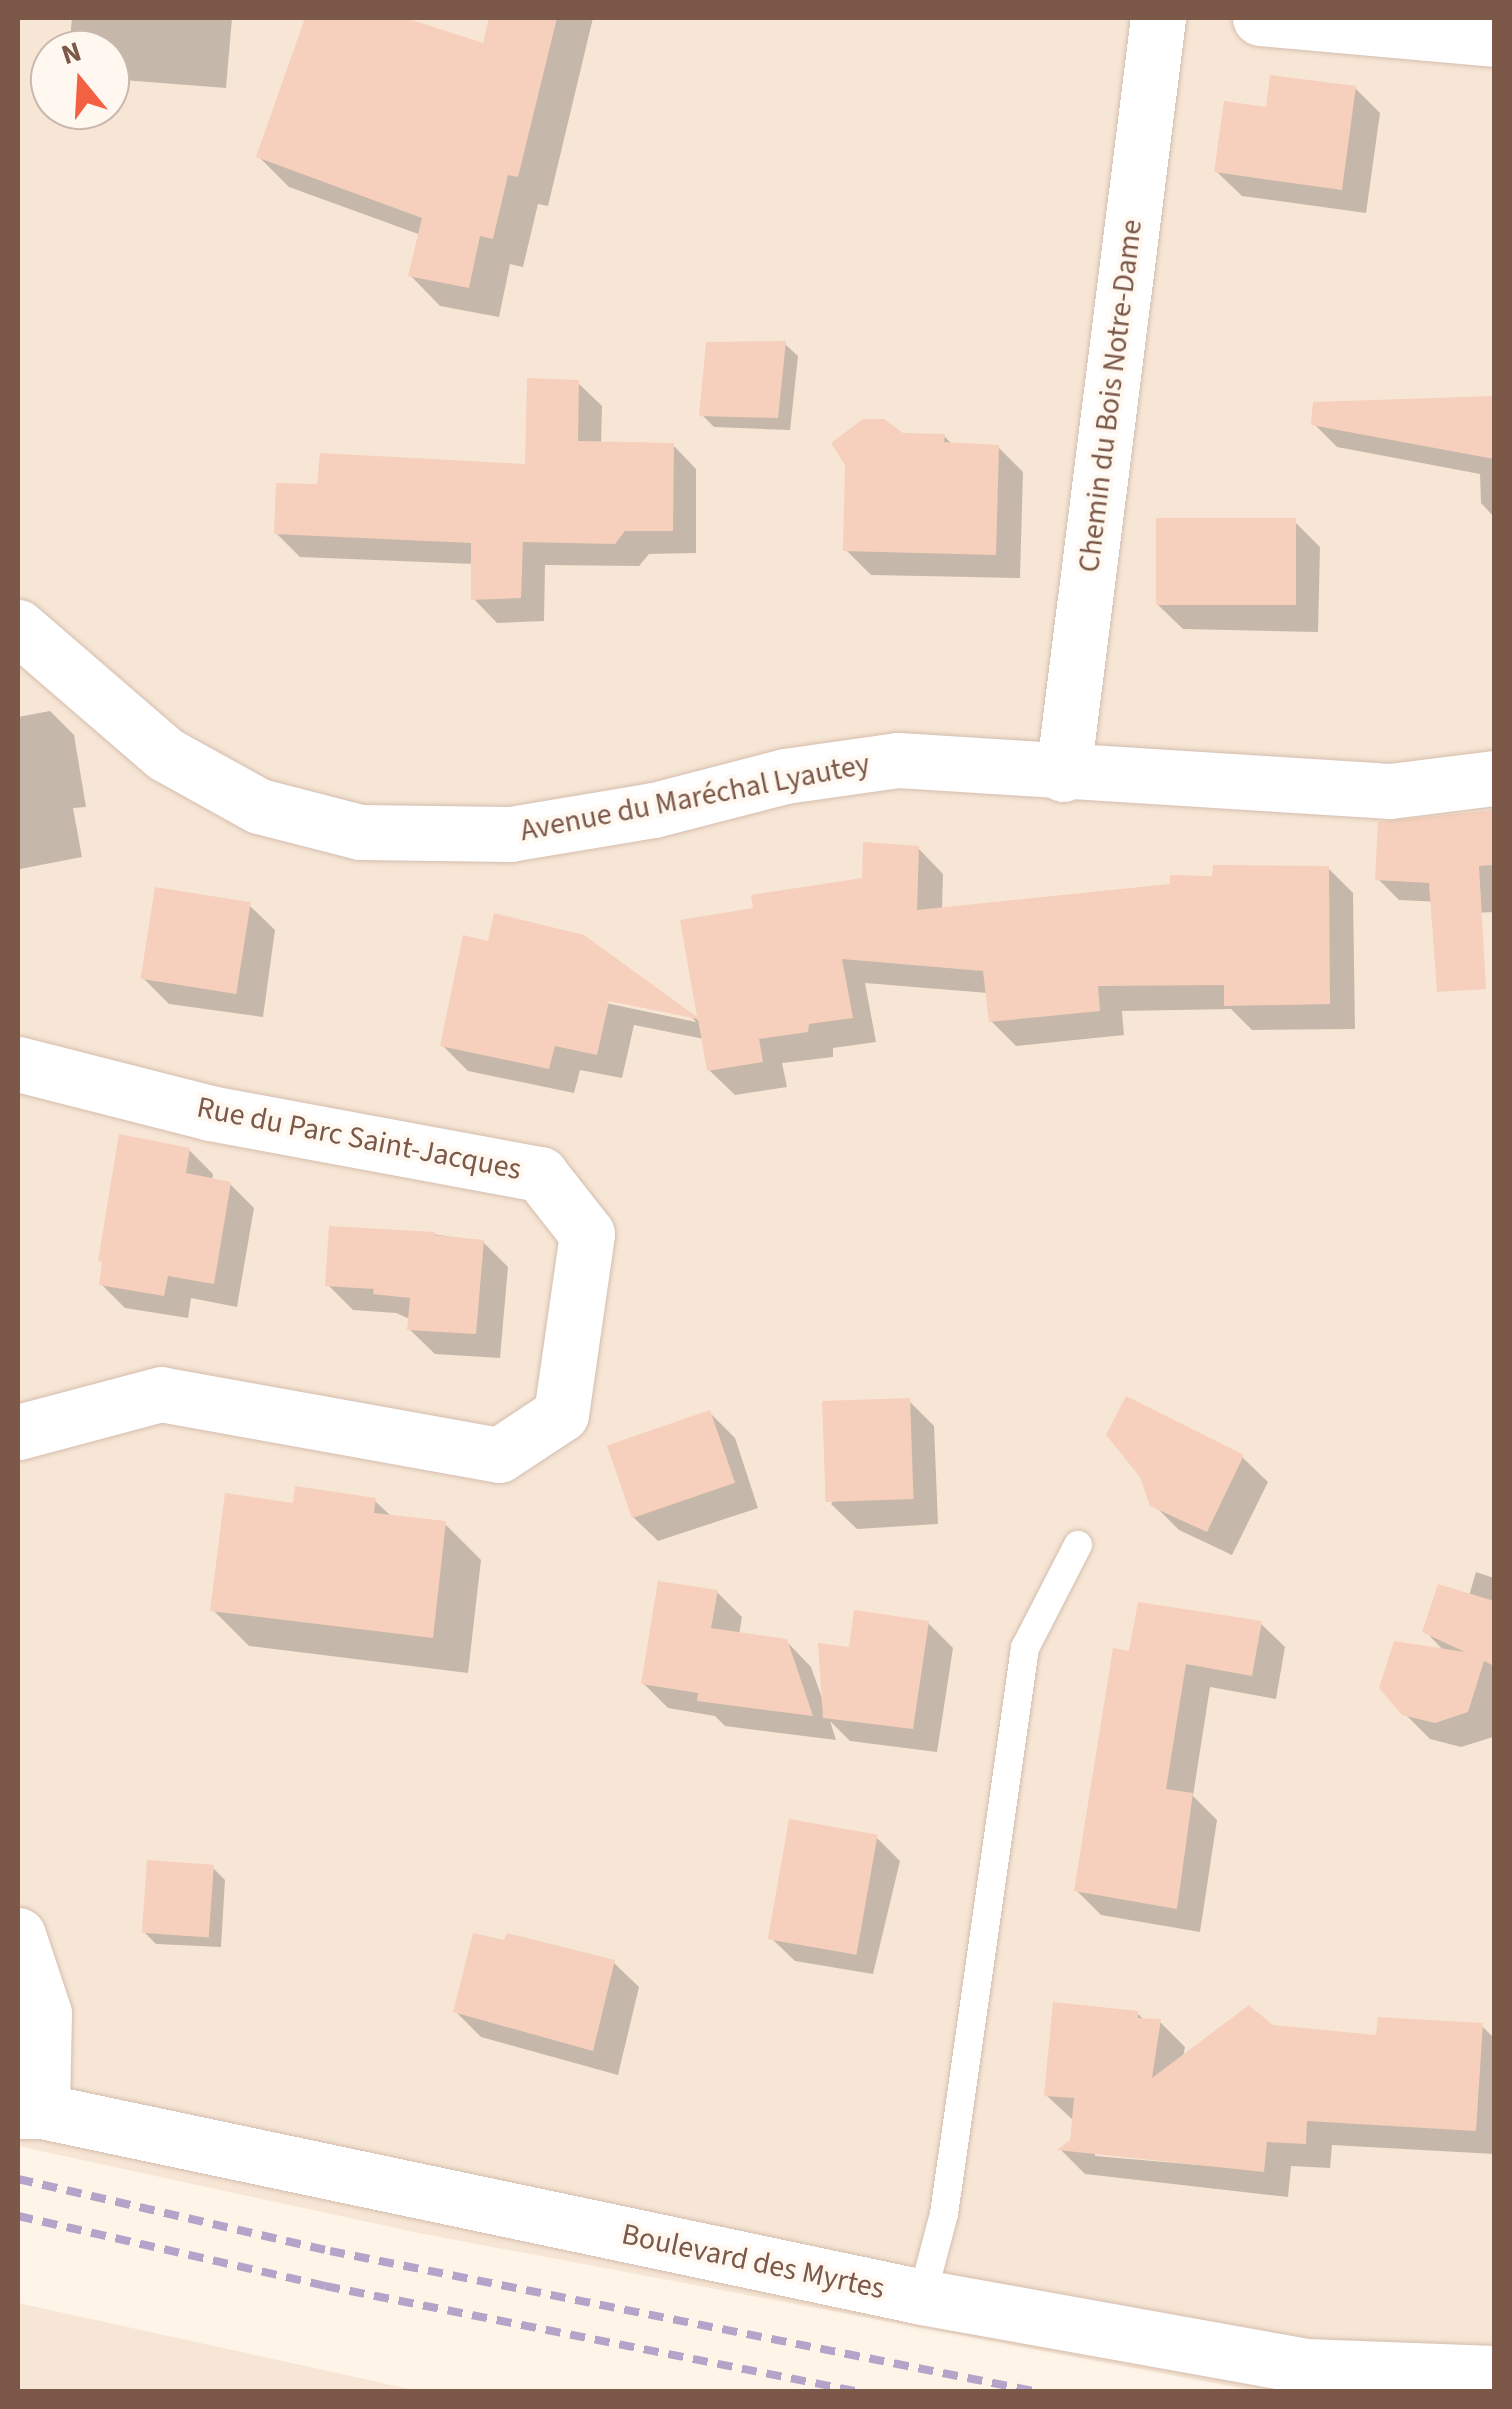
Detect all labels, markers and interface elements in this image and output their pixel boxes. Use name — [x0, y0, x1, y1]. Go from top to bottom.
north arrow — [30, 30, 130, 130]
text: N — [56, 31, 86, 75]
street label: Chemin du Bois Notre-Dame — [1071, 218, 1151, 574]
street label: Avenue du Maréchal Lyautey — [517, 746, 873, 850]
street label: Rue du Parc Saint-Jacques — [194, 1090, 524, 1188]
street label: Boulevard des Myrtes — [618, 2217, 888, 2307]

